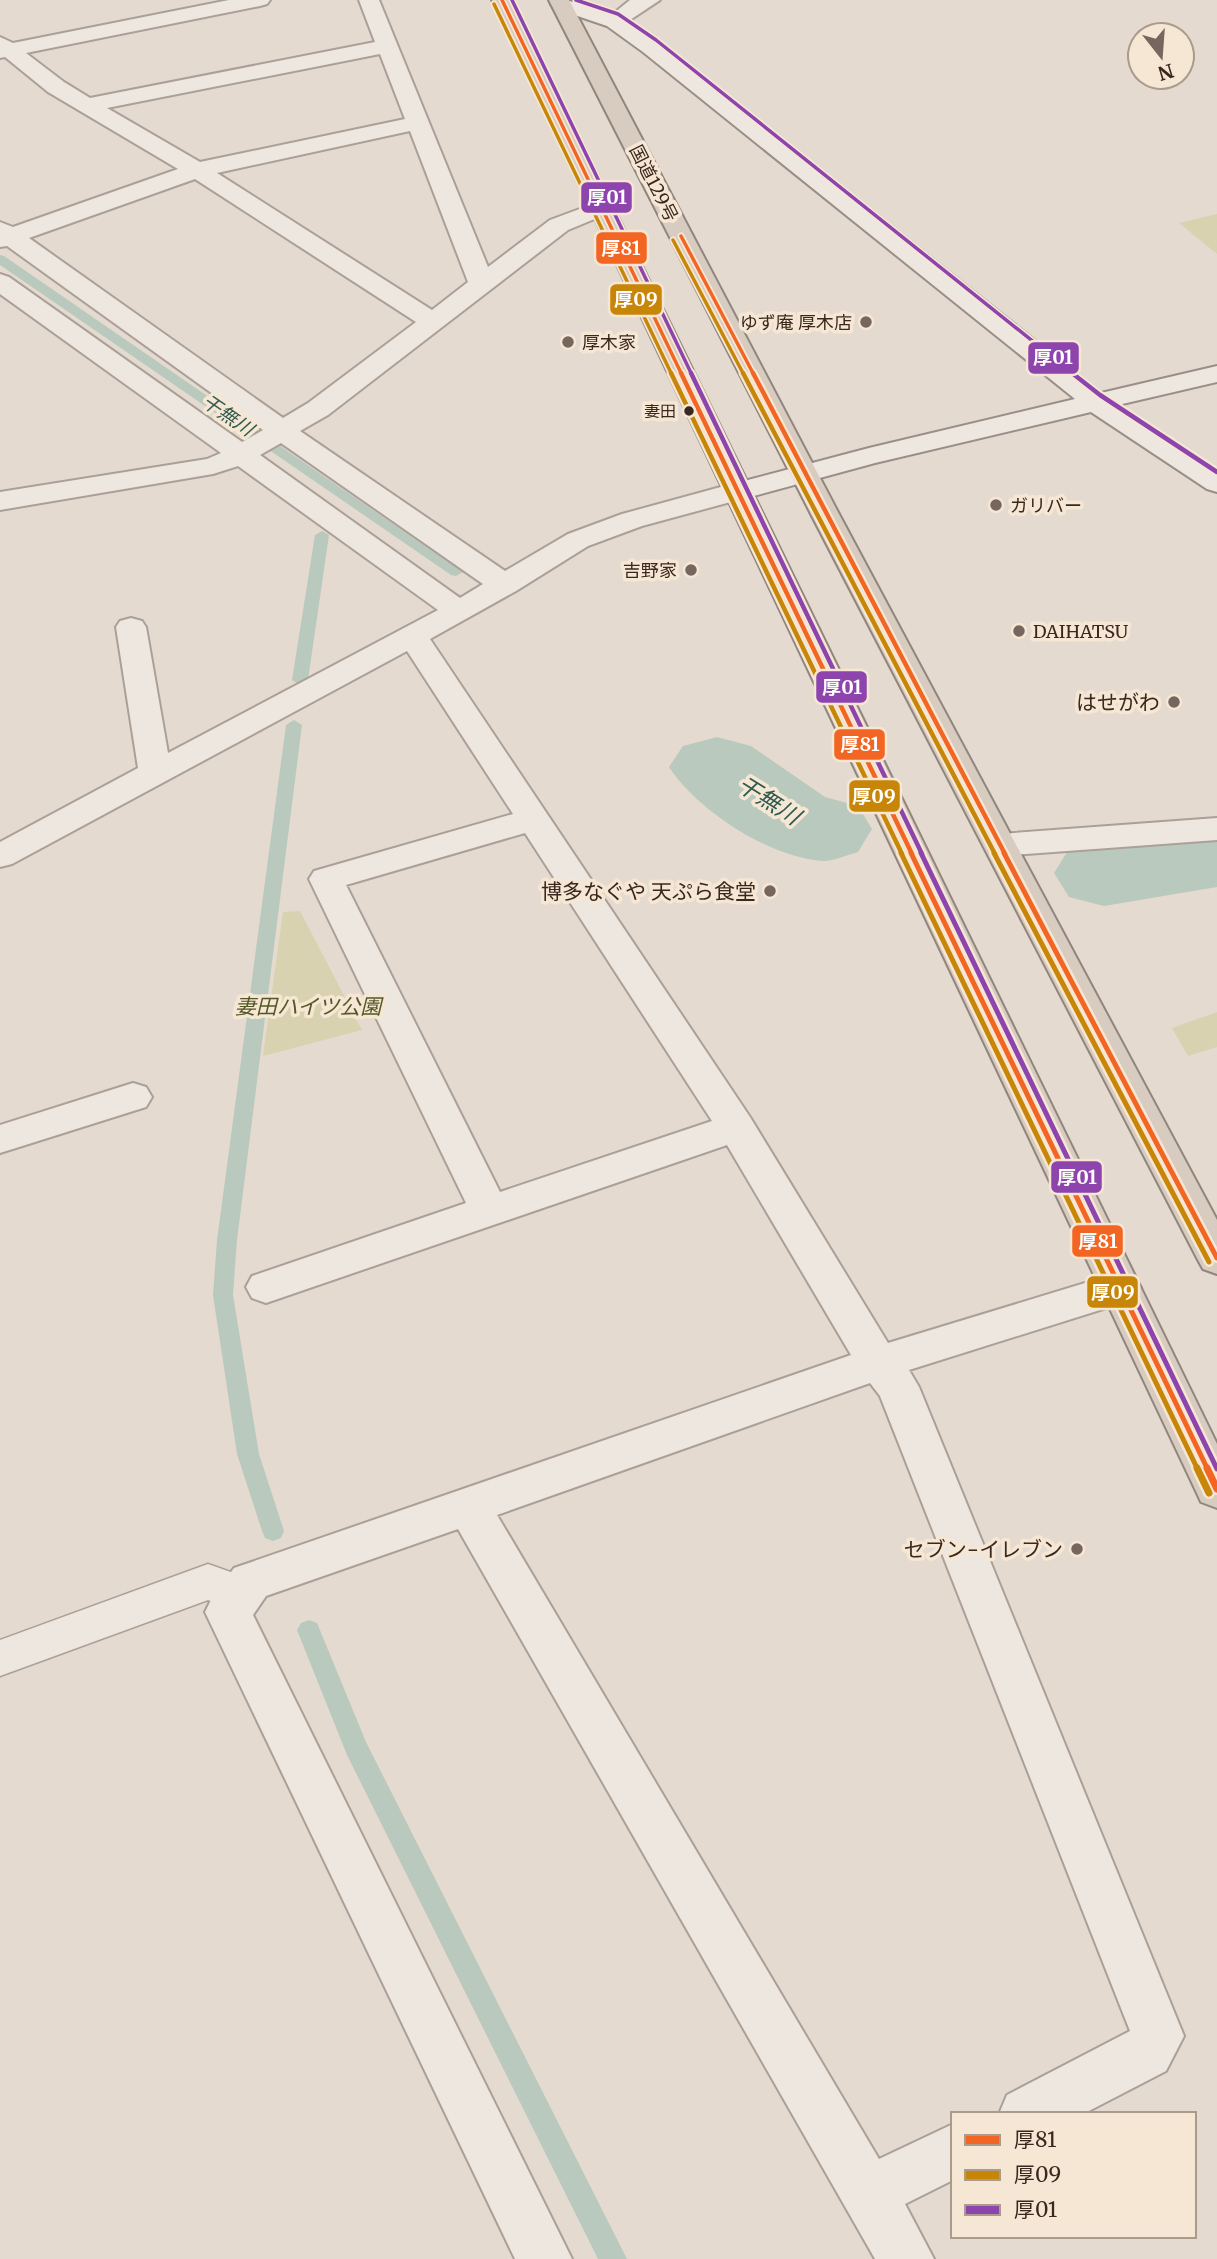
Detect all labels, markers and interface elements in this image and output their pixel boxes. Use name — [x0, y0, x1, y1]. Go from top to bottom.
north arrow — [1126, 21, 1196, 91]
text: N — [1155, 59, 1177, 86]
street label: 国道129号 — [625, 141, 683, 225]
line badge: 厚01 — [580, 181, 633, 214]
text: 厚01 — [587, 185, 627, 209]
line badge: 厚81 — [595, 231, 648, 265]
text: 厚81 — [602, 236, 641, 260]
line badge: 厚09 — [609, 283, 663, 316]
text: 厚09 — [614, 287, 658, 311]
place label: ゆず庵 厚木店 — [740, 311, 852, 334]
marker: ゆず庵 厚木店 — [858, 314, 874, 330]
place label: 厚木家 — [582, 331, 636, 354]
marker: 厚木家 — [560, 334, 576, 350]
line badge: 厚01 — [1027, 341, 1080, 375]
text: 厚01 — [1033, 345, 1073, 369]
water label: 干無川 — [198, 389, 260, 442]
place label: 妻田 — [644, 401, 676, 421]
marker: 妻田 — [682, 404, 696, 418]
place label: ガリバー — [1010, 494, 1082, 517]
marker: ガリバー — [988, 497, 1004, 513]
place label: 吉野家 — [623, 559, 677, 582]
marker: 吉野家 — [683, 562, 699, 578]
place label: DAIHATSU — [1033, 620, 1129, 643]
marker: DAIHATSU — [1011, 623, 1027, 639]
line badge: 厚01 — [815, 670, 868, 704]
text: 厚01 — [822, 675, 862, 699]
place label: はせがわ — [1076, 689, 1160, 716]
marker: はせがわ — [1166, 694, 1182, 710]
line badge: 厚81 — [833, 728, 886, 761]
text: 厚81 — [841, 732, 880, 756]
water label: 干無川 — [732, 769, 808, 832]
line badge: 厚09 — [848, 779, 901, 813]
text: 厚09 — [852, 784, 896, 808]
place label: 博多なぐや 天ぷら食堂 — [541, 878, 756, 905]
marker: 博多なぐや 天ぷら食堂 — [762, 883, 778, 899]
park label: 妻田ハイツ公園 — [235, 993, 384, 1020]
line badge: 厚01 — [1050, 1160, 1103, 1194]
text: 厚01 — [1057, 1165, 1097, 1189]
line badge: 厚81 — [1071, 1224, 1124, 1258]
text: 厚81 — [1079, 1229, 1118, 1253]
line badge: 厚09 — [1086, 1275, 1139, 1309]
text: 厚09 — [1091, 1280, 1135, 1304]
place label: セブン-イレブン — [904, 1536, 1063, 1563]
marker: セブン-イレブン — [1069, 1541, 1085, 1557]
legend — [951, 2112, 1196, 2238]
text: 厚81 — [1014, 2126, 1056, 2153]
text: 厚09 — [1014, 2161, 1061, 2188]
text: 厚01 — [1014, 2196, 1057, 2223]

